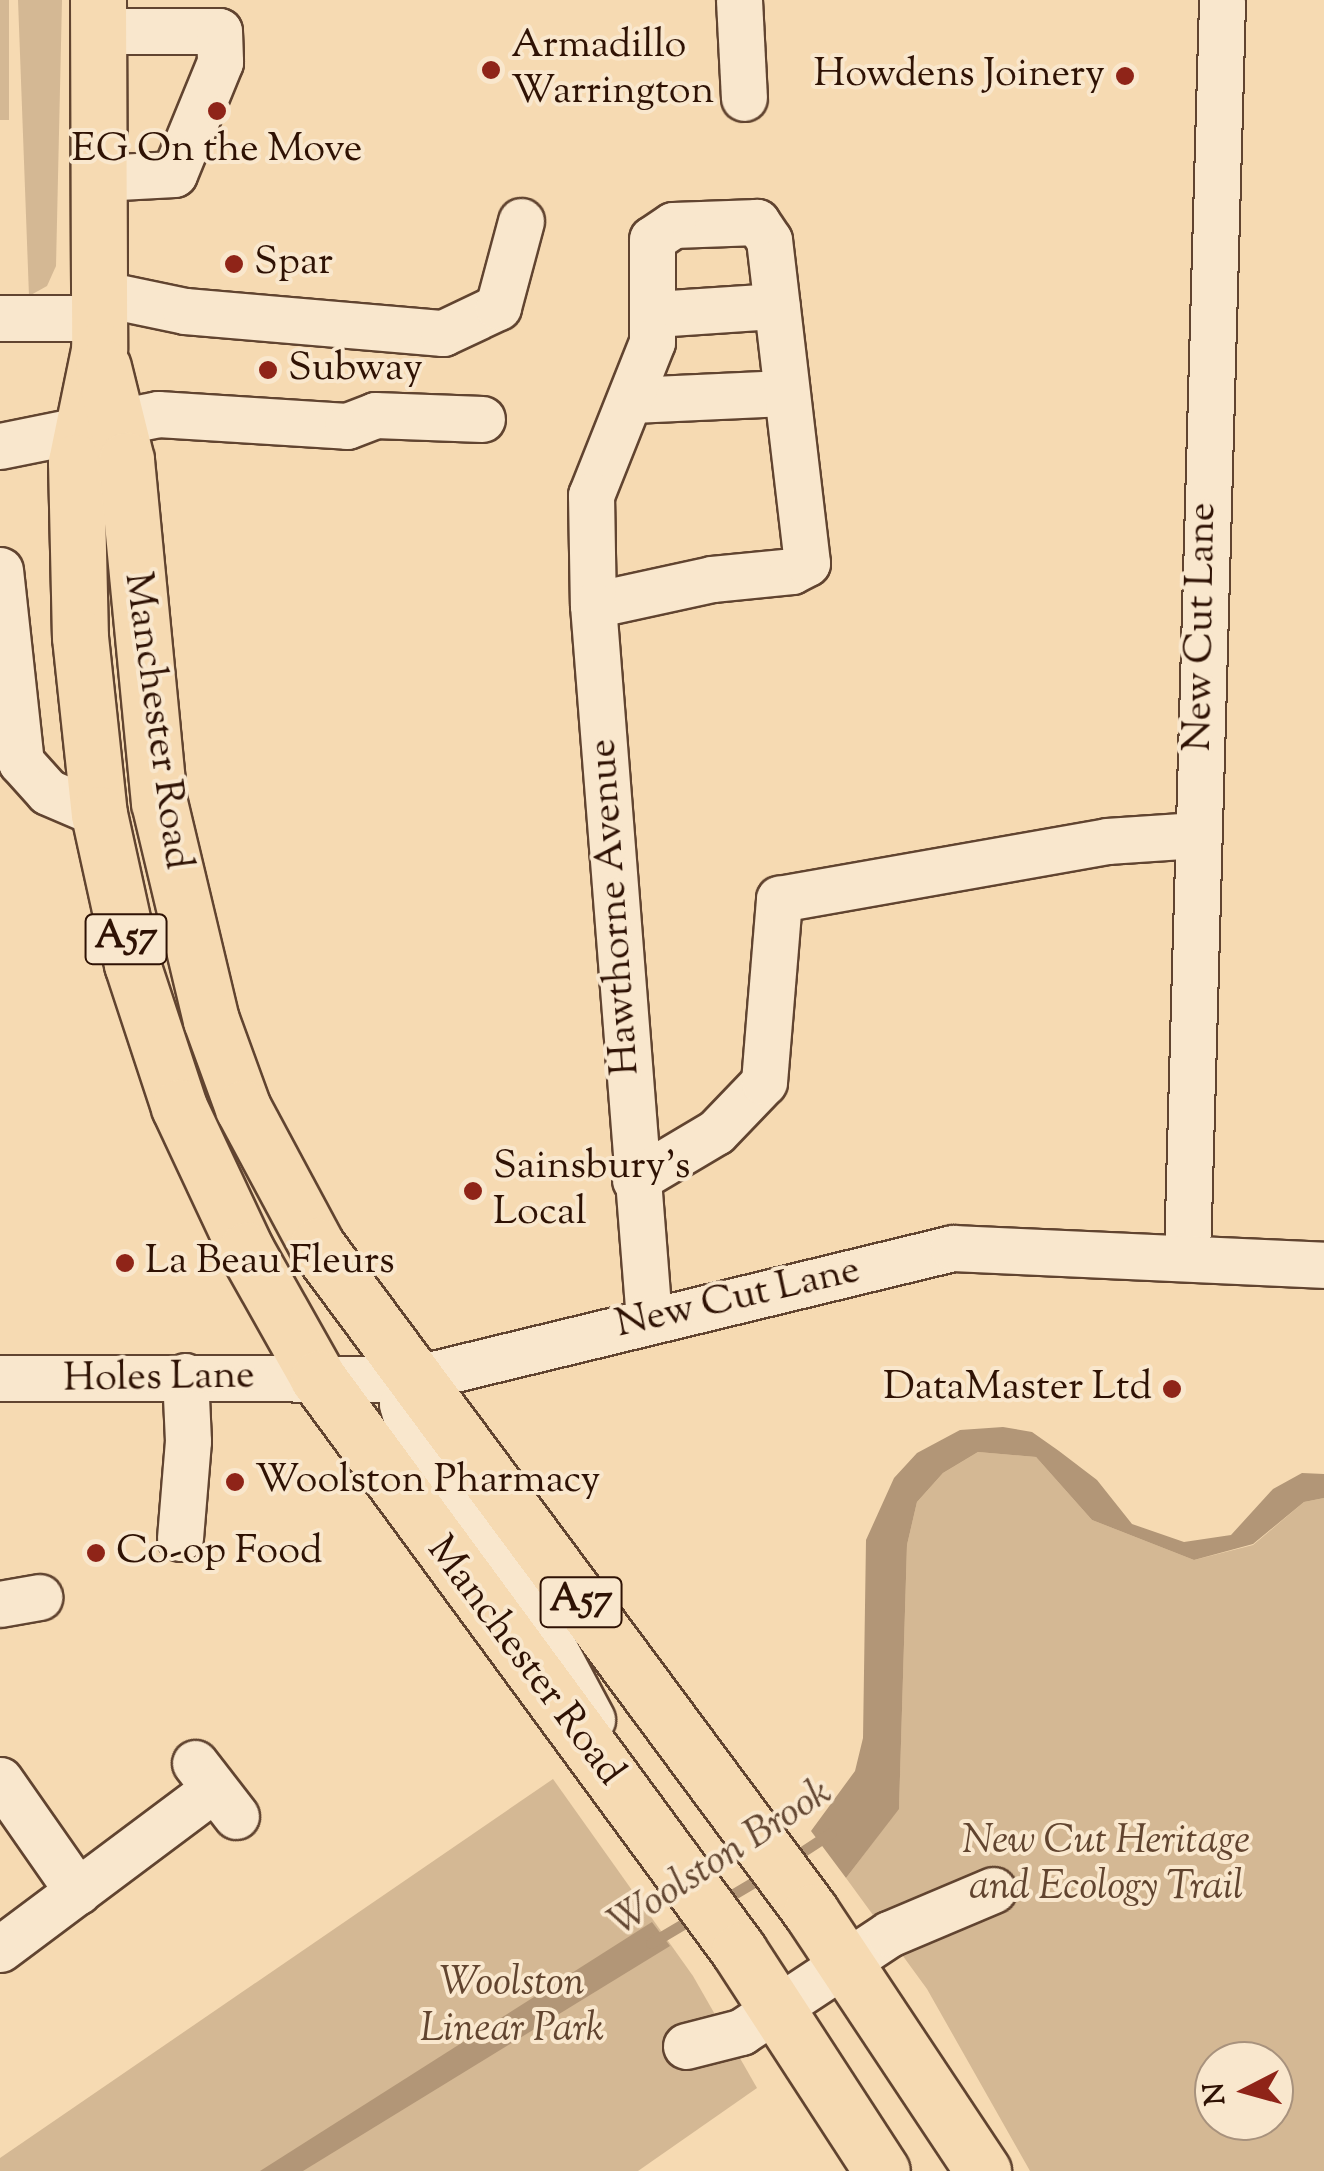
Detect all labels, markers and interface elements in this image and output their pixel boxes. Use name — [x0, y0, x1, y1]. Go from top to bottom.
place label: Armadillo Warrington — [511, 23, 714, 117]
place label: Howdens Joinery — [814, 52, 1105, 100]
marker: Armadillo Warrington — [480, 59, 502, 81]
marker: Howdens Joinery — [1114, 65, 1136, 87]
marker: EG On the Move — [206, 100, 228, 122]
place label: EG On the Move — [72, 127, 362, 175]
place label: Spar — [254, 240, 333, 288]
marker: Spar — [223, 253, 245, 275]
place label: Subway — [288, 346, 423, 394]
marker: Subway — [257, 359, 279, 381]
street label: New Cut Lane — [1176, 502, 1228, 752]
street label: Manchester Road — [111, 569, 201, 873]
street label: Hawthorne Avenue — [580, 737, 652, 1077]
road number: A57 — [84, 906, 168, 972]
place label: Sainsbury's Local — [493, 1144, 691, 1238]
marker: Sainsbury's Local — [462, 1180, 484, 1202]
place label: La Beau Fleurs — [145, 1239, 395, 1287]
street label: New Cut Lane — [611, 1248, 865, 1350]
marker: La Beau Fleurs — [114, 1252, 136, 1274]
street label: Holes Lane — [63, 1353, 255, 1405]
place label: DataMaster Ltd — [883, 1365, 1152, 1413]
marker: DataMaster Ltd — [1161, 1378, 1183, 1400]
place label: Woolston Pharmacy — [255, 1458, 600, 1506]
marker: Woolston Pharmacy — [224, 1471, 246, 1493]
street label: Manchester Road — [415, 1528, 633, 1796]
place label: Co-op Food — [116, 1529, 323, 1577]
marker: Co-op Food — [85, 1542, 107, 1564]
road number: A57 — [538, 1569, 624, 1635]
water label: Woolston Brook — [600, 1768, 842, 1950]
park label: New Cut Heritage and Ecology Trail — [962, 1819, 1250, 1913]
park label: Woolston Linear Park — [420, 1961, 604, 2055]
north arrow — [1194, 2041, 1294, 2141]
text: N — [1195, 2081, 1237, 2107]

